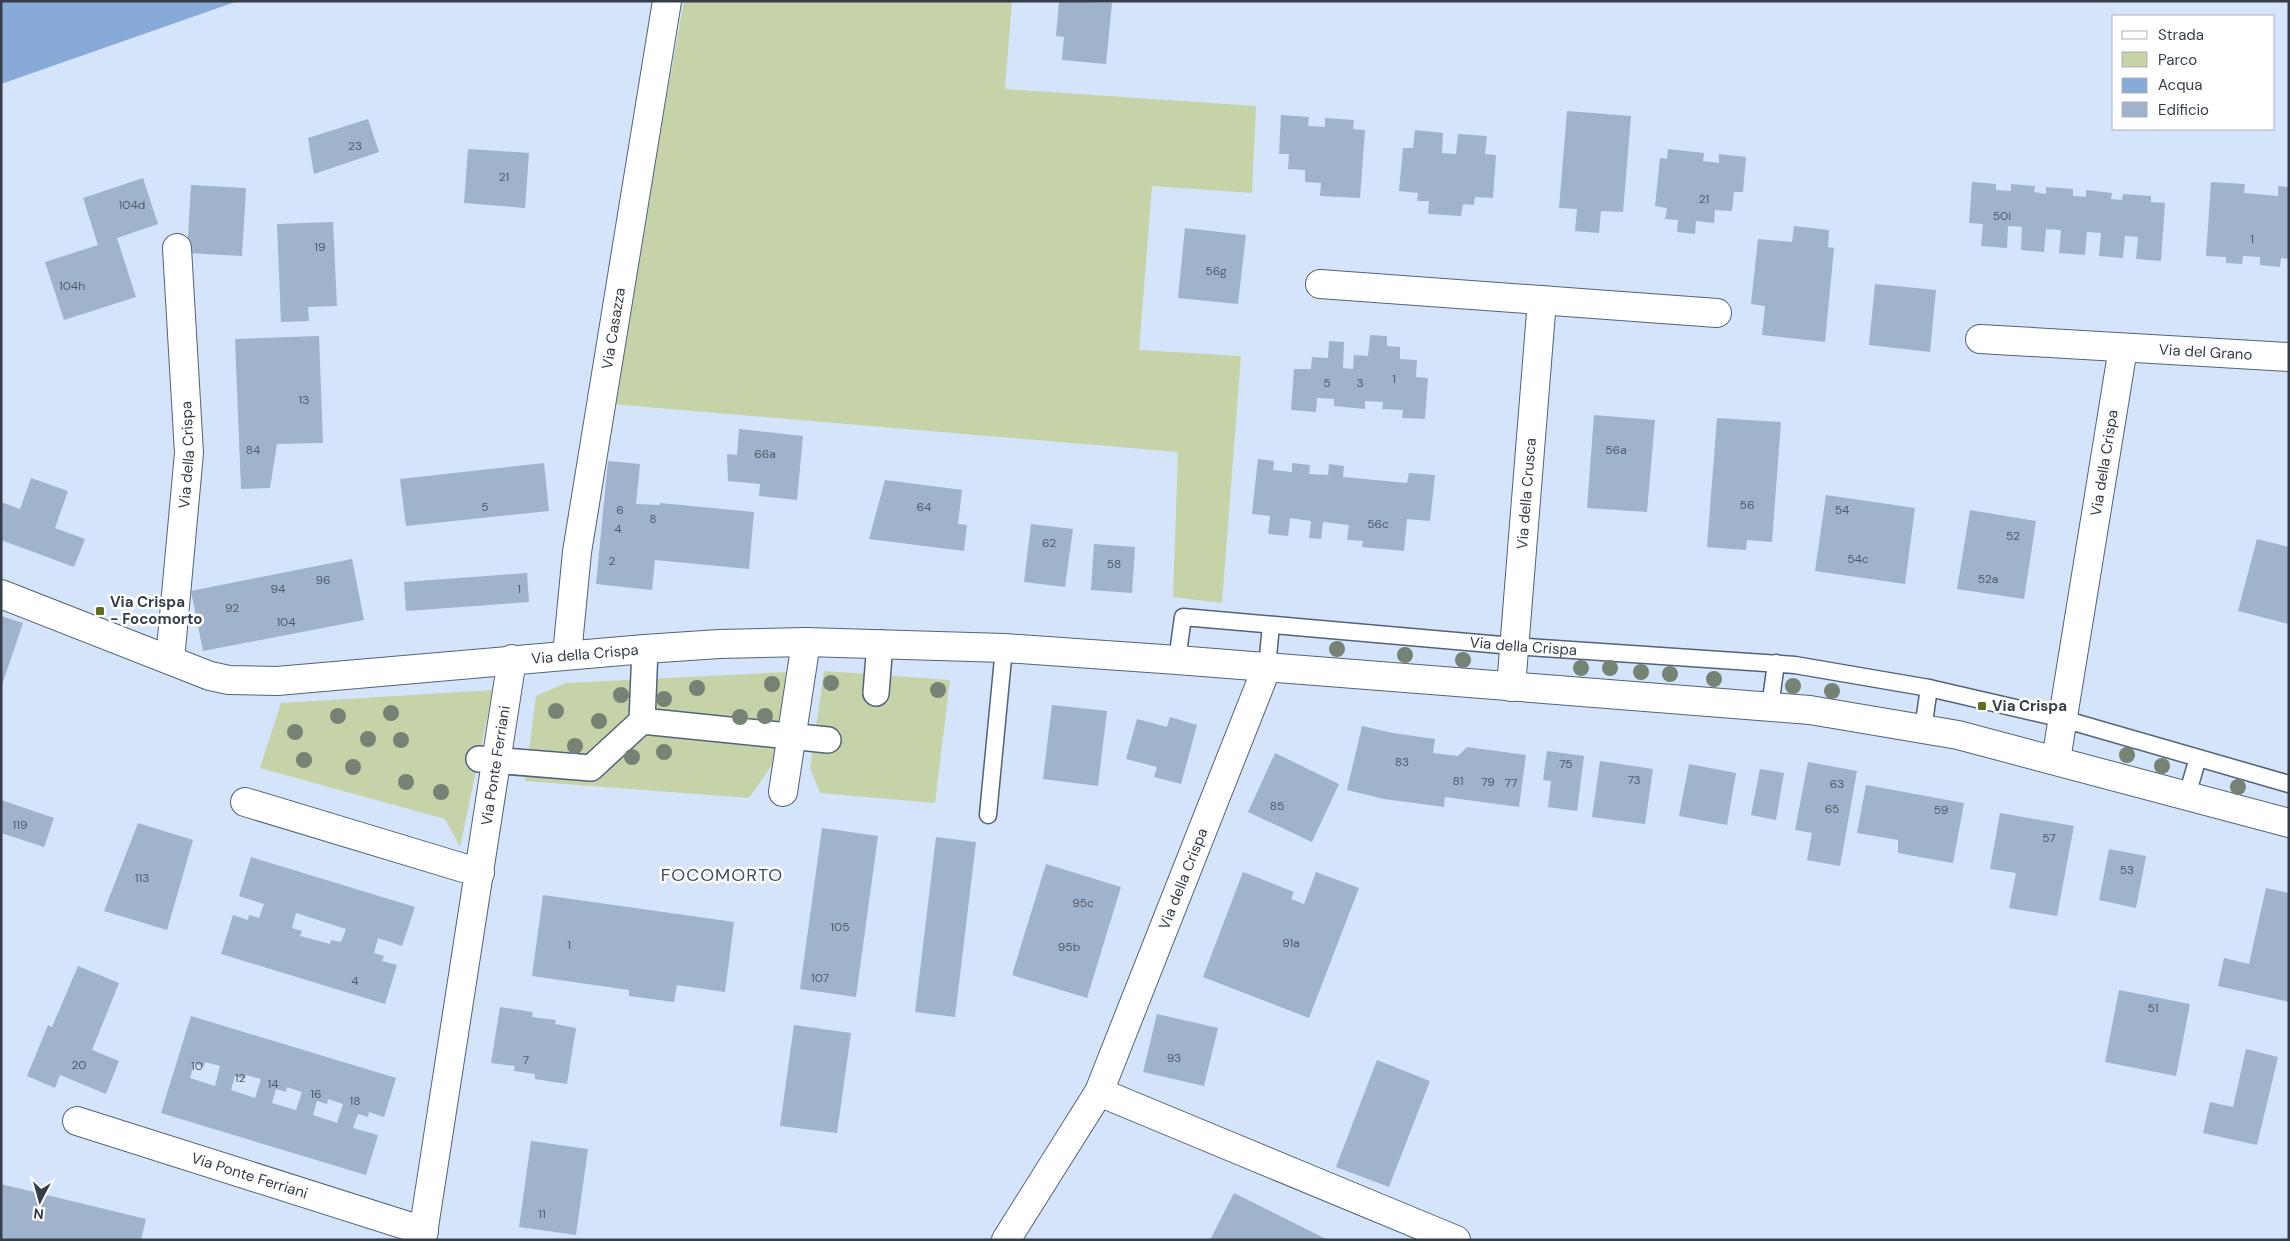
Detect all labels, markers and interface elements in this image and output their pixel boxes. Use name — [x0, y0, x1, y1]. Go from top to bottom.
legend — [2112, 15, 2275, 130]
text: Strada — [2158, 25, 2204, 45]
text: Parco — [2158, 50, 2197, 70]
text: Acqua — [2158, 75, 2202, 95]
text: Edificio — [2158, 100, 2209, 120]
house number: 23 — [348, 138, 362, 154]
house number: 21 — [499, 169, 509, 185]
house number: 21 — [1699, 191, 1709, 207]
house number: 104d — [119, 197, 145, 213]
house number: 50i — [1993, 208, 2011, 224]
house number: 1 — [2250, 231, 2254, 247]
house number: 19 — [314, 239, 326, 255]
house number: 56g — [1205, 263, 1227, 279]
house number: 104h — [59, 278, 85, 294]
street label: Via Casazza — [597, 286, 630, 371]
street label: Via del Grano — [2158, 339, 2253, 365]
house number: 1 — [1392, 371, 1396, 387]
house number: 5 — [1323, 375, 1331, 391]
house number: 3 — [1356, 375, 1364, 391]
house number: 13 — [299, 392, 309, 408]
street label: Via della Crispa — [174, 401, 199, 509]
street label: Via della Crispa — [2086, 408, 2123, 518]
street label: Via della Crusca — [1512, 437, 1541, 550]
house number: 84 — [246, 442, 260, 458]
house number: 56a — [1605, 442, 1627, 458]
house number: 66a — [754, 446, 776, 462]
house number: 56 — [1740, 497, 1754, 513]
house number: 5 — [481, 499, 489, 515]
house number: 64 — [917, 499, 931, 515]
house number: 6 — [616, 502, 624, 518]
house number: 54 — [1835, 502, 1849, 518]
house number: 8 — [649, 511, 657, 527]
house number: 56c — [1367, 516, 1389, 532]
house number: 4 — [614, 521, 622, 537]
house number: 52 — [2006, 528, 2020, 544]
house number: 62 — [1042, 535, 1056, 551]
house number: 54c — [1847, 551, 1869, 567]
house number: 2 — [609, 553, 616, 569]
house number: 58 — [1107, 556, 1121, 572]
house number: 52a — [1978, 571, 1998, 587]
house number: 96 — [315, 572, 331, 588]
house number: 94 — [271, 581, 285, 597]
house number: 1 — [517, 581, 521, 597]
place label: Via Crispa - Focomorto — [110, 592, 202, 629]
house number: 92 — [225, 600, 239, 616]
marker: Via Crispa - Focomorto — [94, 605, 106, 617]
house number: 104 — [276, 614, 296, 630]
street label: Via della Crispa — [1469, 632, 1578, 660]
street label: Via della Crispa — [530, 640, 639, 669]
place label: Via Crispa — [1992, 696, 2067, 716]
marker: Via Crispa — [1976, 700, 1988, 712]
street label: Via Ponte Ferriani — [476, 704, 515, 827]
house number: 83 — [1395, 754, 1409, 770]
house number: 75 — [1559, 756, 1573, 772]
house number: 73 — [1627, 772, 1641, 788]
house number: 81 — [1453, 773, 1463, 789]
house number: 79 — [1481, 774, 1495, 790]
house number: 77 — [1505, 775, 1517, 791]
house number: 63 — [1830, 776, 1844, 792]
house number: 85 — [1270, 798, 1284, 814]
house number: 65 — [1825, 801, 1839, 817]
house number: 59 — [1934, 802, 1948, 818]
house number: 119 — [12, 817, 28, 833]
street label: Via della Crispa — [1154, 825, 1212, 933]
house number: 57 — [2042, 830, 2056, 846]
house number: 53 — [2120, 862, 2134, 878]
district label: FOCOMORTO — [661, 863, 783, 887]
house number: 113 — [135, 870, 149, 886]
house number: 95c — [1072, 895, 1094, 911]
house number: 105 — [830, 919, 850, 935]
house number: 91a — [1282, 935, 1300, 951]
house number: 1 — [567, 937, 571, 953]
house number: 95b — [1058, 939, 1080, 955]
house number: 107 — [811, 970, 829, 986]
house number: 4 — [351, 973, 359, 989]
house number: 51 — [2147, 1000, 2159, 1016]
house number: 93 — [1167, 1050, 1181, 1066]
house number: 7 — [523, 1052, 529, 1068]
house number: 20 — [71, 1057, 87, 1073]
house number: 10 — [191, 1058, 203, 1074]
house number: 12 — [235, 1070, 245, 1086]
house number: 14 — [267, 1076, 279, 1092]
house number: 16 — [310, 1086, 322, 1102]
house number: 18 — [349, 1093, 361, 1109]
street label: Via Ponte Ferriani — [189, 1148, 310, 1204]
north arrow — [15, 1176, 65, 1226]
text: N — [33, 1204, 45, 1223]
house number: 11 — [538, 1206, 546, 1222]

